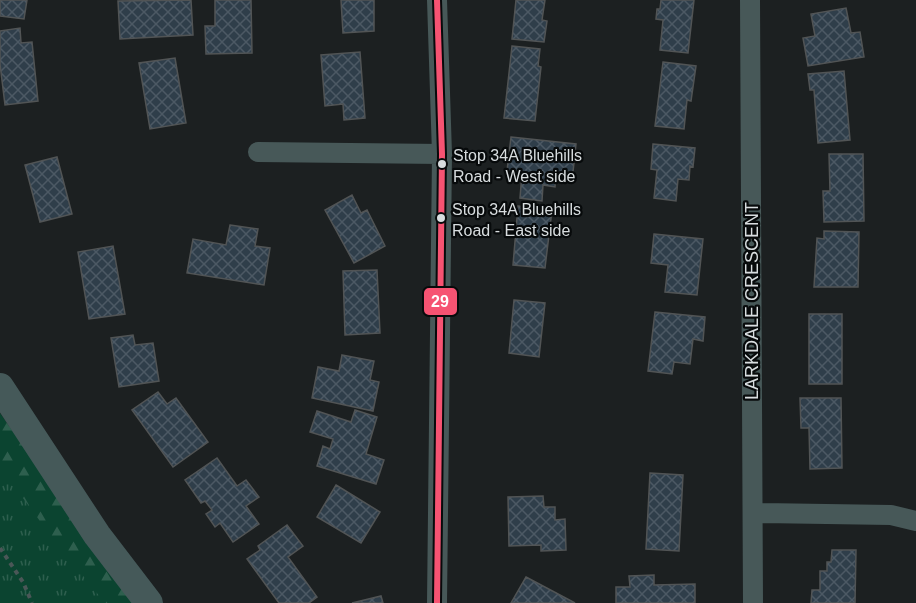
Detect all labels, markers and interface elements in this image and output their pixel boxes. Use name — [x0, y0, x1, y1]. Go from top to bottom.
place label: Stop 34A Bluehills Road - West side — [453, 147, 582, 185]
marker: Stop 34A Bluehills Road - West side — [436, 158, 448, 170]
place label: Stop 34A Bluehills Road - East side — [452, 201, 581, 239]
street label: LARKDALE CRESCENT — [742, 202, 762, 400]
marker: Stop 34A Bluehills Road - East side — [435, 212, 447, 224]
line badge: 29 — [423, 287, 458, 316]
text: 29 — [431, 293, 449, 310]

